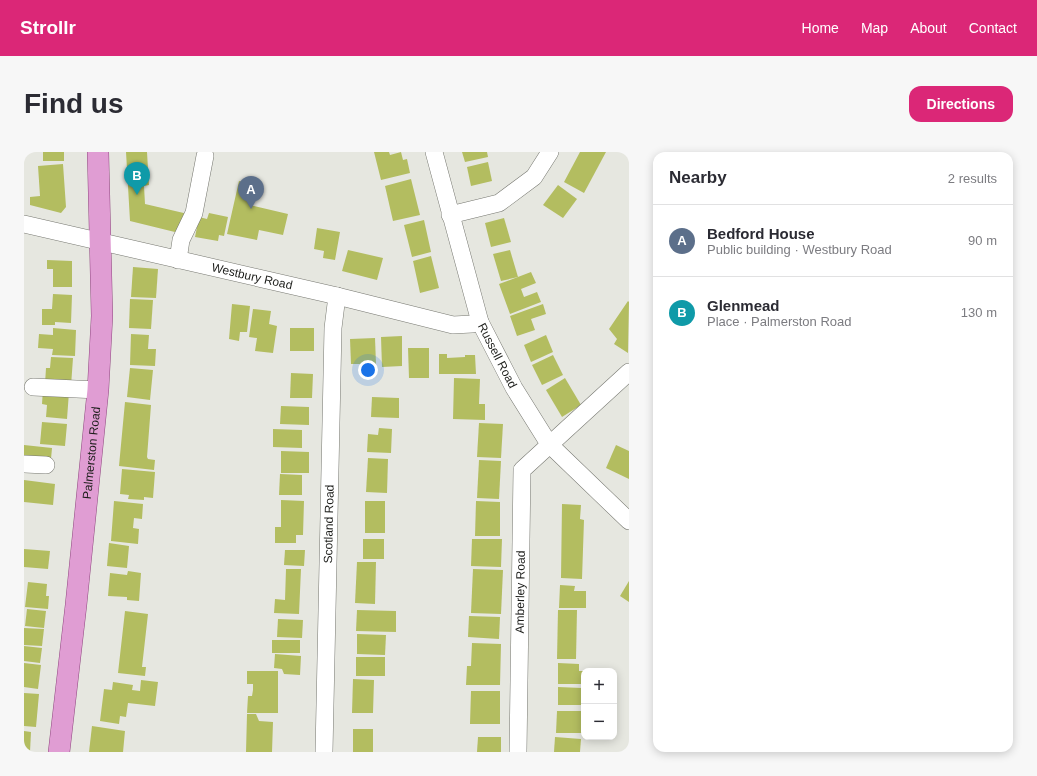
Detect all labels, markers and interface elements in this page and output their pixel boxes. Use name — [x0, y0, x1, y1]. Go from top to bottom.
text: Strollr — [20, 17, 76, 38]
text: Home — [802, 20, 839, 36]
text: Map — [861, 20, 888, 36]
text: About — [910, 20, 947, 36]
text: Contact — [969, 20, 1017, 36]
button: Directions — [909, 86, 1013, 122]
text: Find us — [24, 88, 124, 119]
pin: B — [124, 162, 150, 195]
text: Nearby — [669, 168, 727, 187]
text: 2 results — [948, 171, 997, 186]
pin: A — [238, 176, 264, 209]
text: Bedford House — [707, 225, 815, 242]
text: A — [677, 233, 687, 248]
text: 90 m — [968, 233, 997, 248]
text: Public building · Westbury Road — [707, 242, 892, 257]
street label: Westbury Road — [210, 260, 294, 293]
text: Glenmead — [707, 297, 780, 314]
text: B — [677, 305, 687, 320]
text: 130 m — [961, 305, 997, 320]
text: Place · Palmerston Road — [707, 314, 852, 329]
street label: Russell Road — [475, 321, 520, 391]
your location — [358, 360, 378, 380]
street label: Palmerston Road — [80, 406, 103, 500]
street label: Scotland Road — [321, 484, 337, 564]
street label: Amberley Road — [513, 551, 528, 634]
map controls — [581, 668, 617, 740]
button: + — [581, 668, 617, 704]
button: − — [581, 704, 617, 740]

